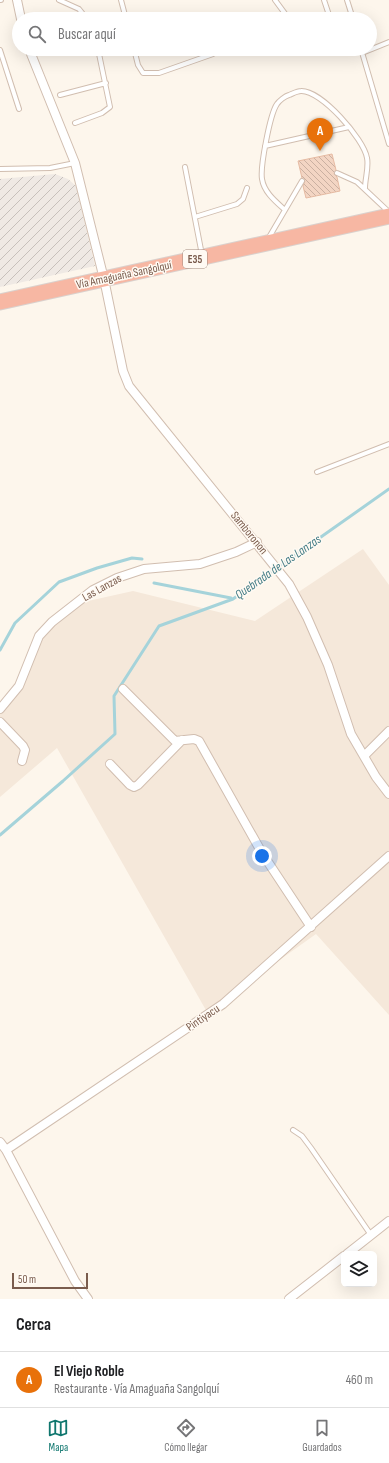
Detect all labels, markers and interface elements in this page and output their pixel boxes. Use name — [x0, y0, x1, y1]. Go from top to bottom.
search box — [12, 12, 377, 56]
icon: search — [26, 23, 48, 45]
text: Buscar aquí — [58, 25, 116, 44]
pin: A — [307, 118, 333, 151]
road number: E35 — [183, 250, 207, 268]
street label: Vía Amaguaña Sangolquí — [75, 257, 174, 292]
street label: Samboronon — [227, 508, 271, 558]
water label: Quebrada de Las Lanzas — [232, 531, 325, 603]
street label: Las Lanzas — [80, 571, 124, 605]
your location — [252, 846, 272, 866]
street label: Pintiyacu — [183, 1001, 223, 1035]
map controls — [341, 1251, 377, 1287]
button: layers — [341, 1251, 377, 1287]
scale bar — [12, 1271, 88, 1290]
text: 50 m — [18, 1273, 36, 1286]
text: Cerca — [16, 1315, 51, 1335]
text: El Viejo Roble — [54, 1362, 124, 1381]
text: A — [26, 1372, 32, 1388]
text: 460 m — [346, 1372, 373, 1388]
text: Restaurante · Vía Amaguaña Sangolquí — [54, 1381, 219, 1397]
tab: Mapa — [47, 1417, 69, 1454]
tab: Cómo llegar — [164, 1417, 208, 1454]
tab: Guardados — [302, 1417, 342, 1454]

